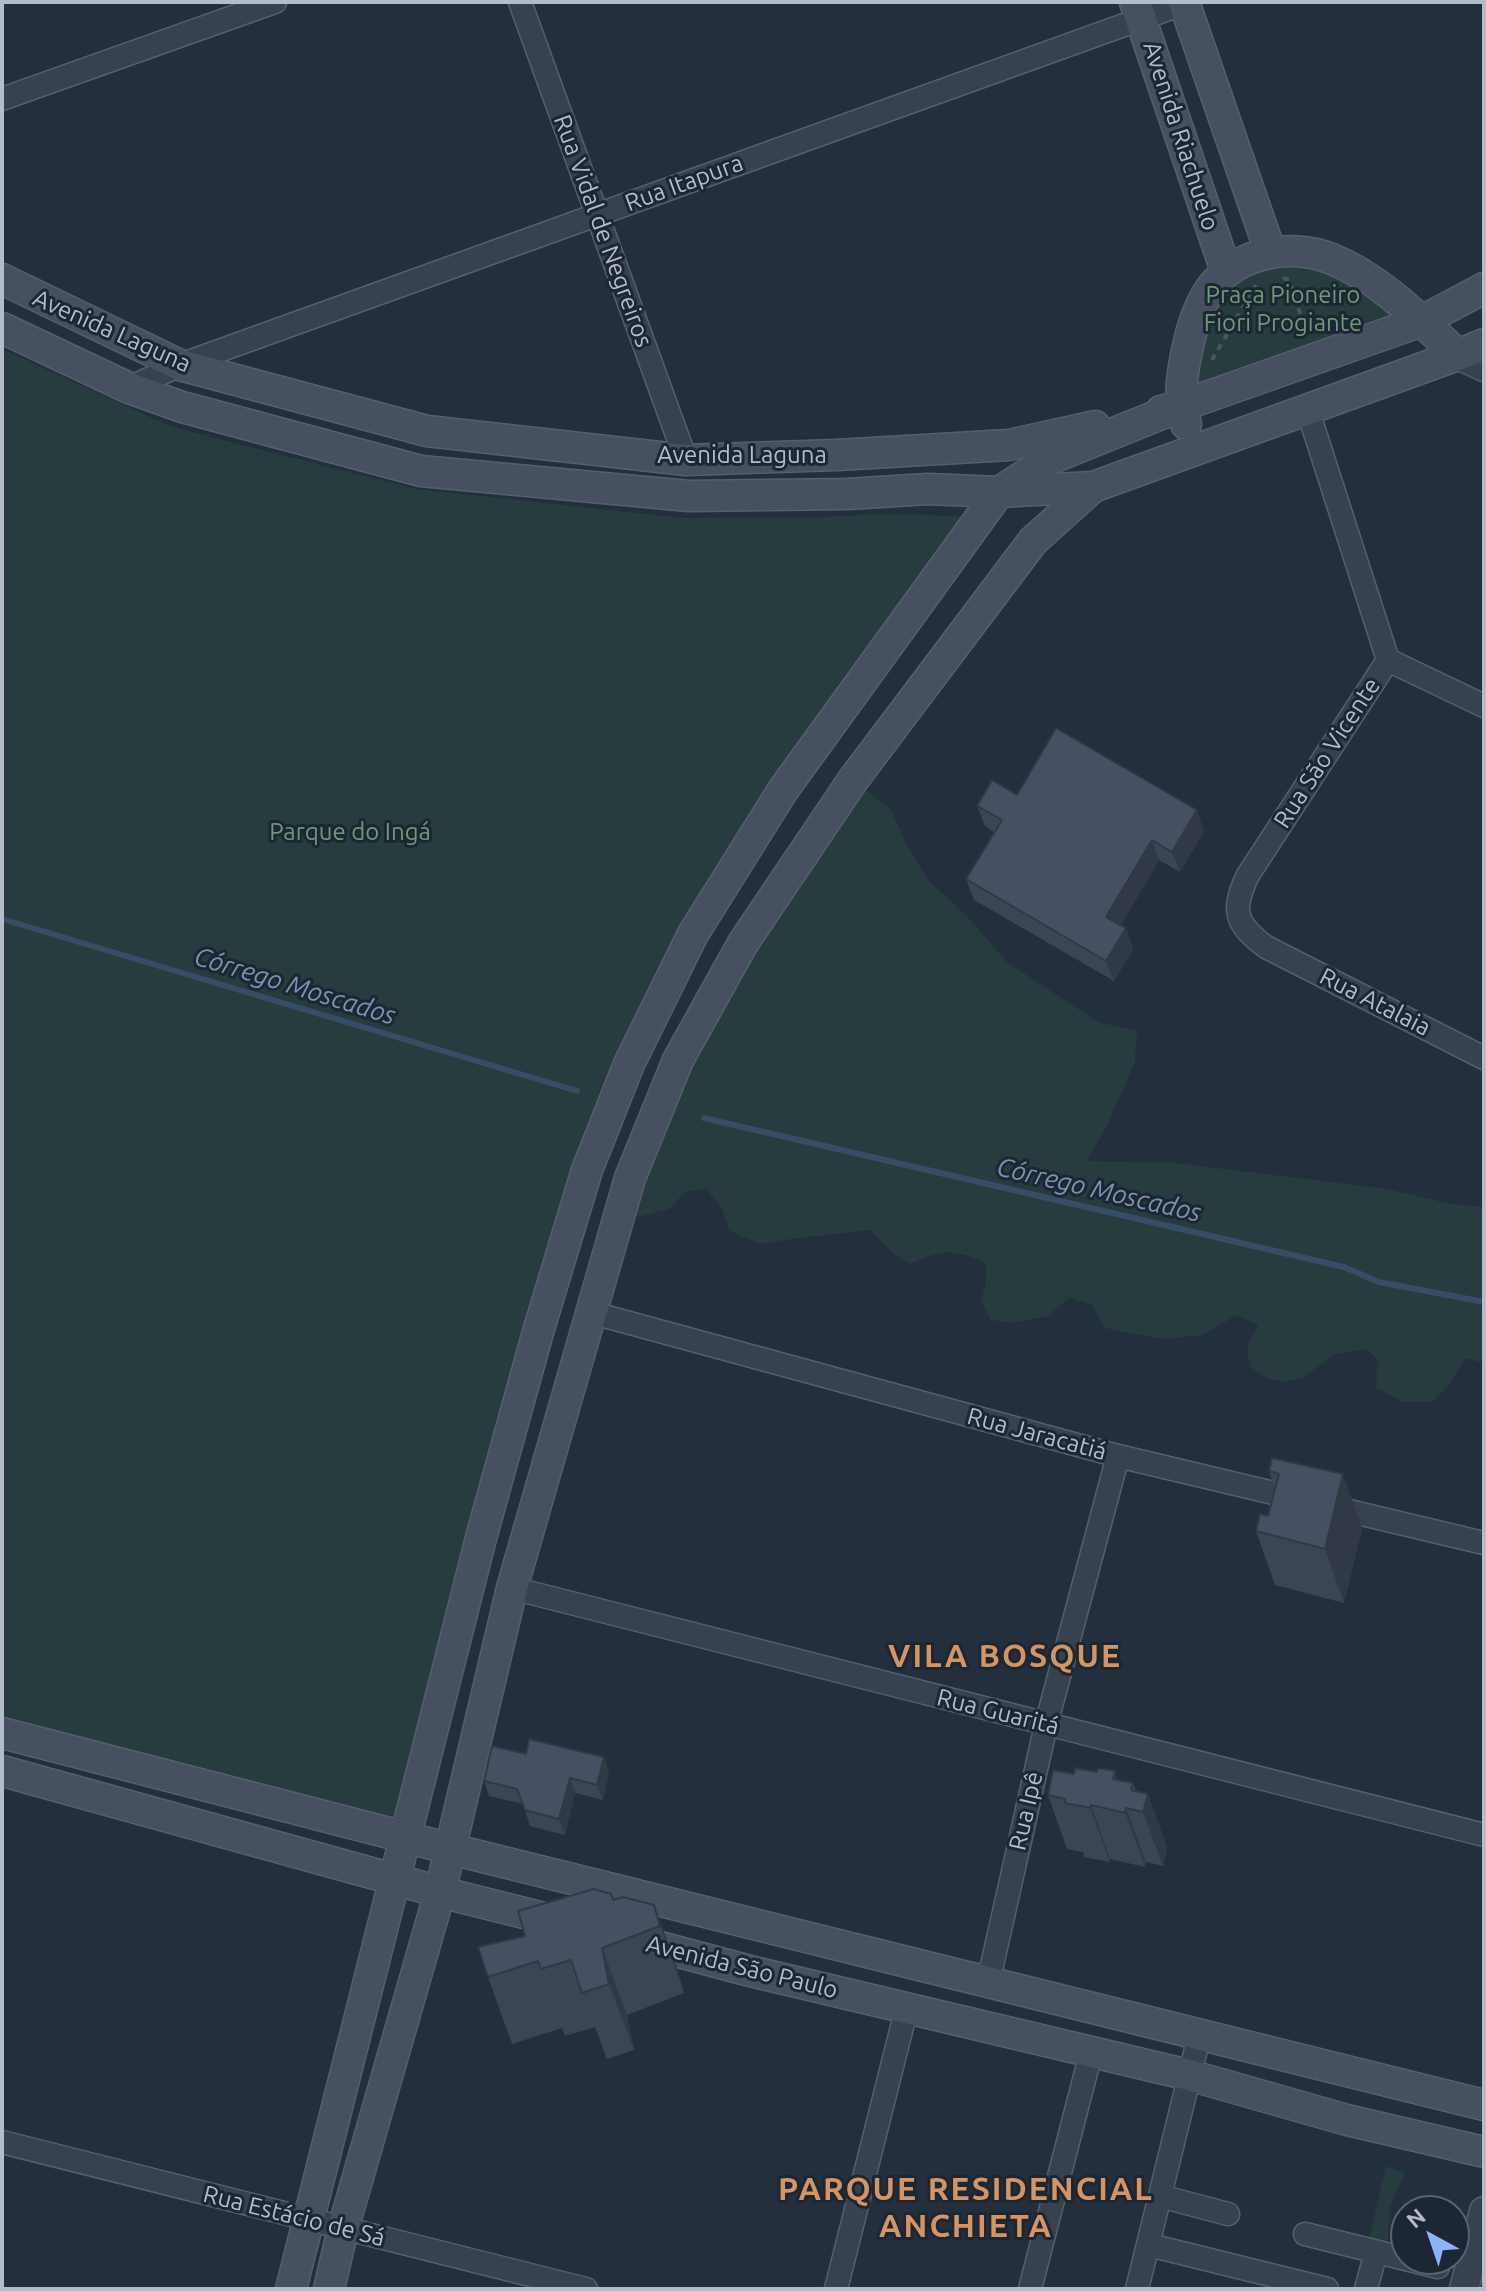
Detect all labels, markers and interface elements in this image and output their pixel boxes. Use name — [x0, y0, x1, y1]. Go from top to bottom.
street label: Avenida Riachuelo — [1137, 38, 1225, 234]
street label: Rua Vidal de Negreiros — [548, 111, 658, 351]
street label: Rua Itapura — [621, 148, 747, 218]
park label: Praça Pioneiro Fiori Progiante — [1204, 281, 1362, 337]
street label: Avenida Laguna — [29, 283, 195, 379]
street label: Avenida Laguna — [657, 441, 827, 469]
street label: Rua São Vicente — [1268, 672, 1386, 834]
park label: Parque do Ingá — [269, 818, 431, 846]
water label: Córrego Moscados — [190, 941, 400, 1031]
street label: Rua Atalaia — [1315, 962, 1435, 1042]
water label: Córrego Moscados — [994, 1151, 1204, 1229]
street label: Rua Jaracatiá — [964, 1402, 1110, 1466]
district label: VILA BOSQUE — [888, 1637, 1122, 1675]
street label: Rua Guaritá — [934, 1683, 1062, 1741]
street label: Rua Ipê — [1003, 1769, 1049, 1853]
street label: Avenida São Paulo — [643, 1929, 841, 2005]
district label: PARQUE RESIDENCIAL ANCHIETA — [778, 2170, 1154, 2245]
street label: Rua Estácio de Sá — [200, 2179, 388, 2253]
north arrow — [1390, 2195, 1470, 2275]
text: N — [1401, 2203, 1430, 2233]

